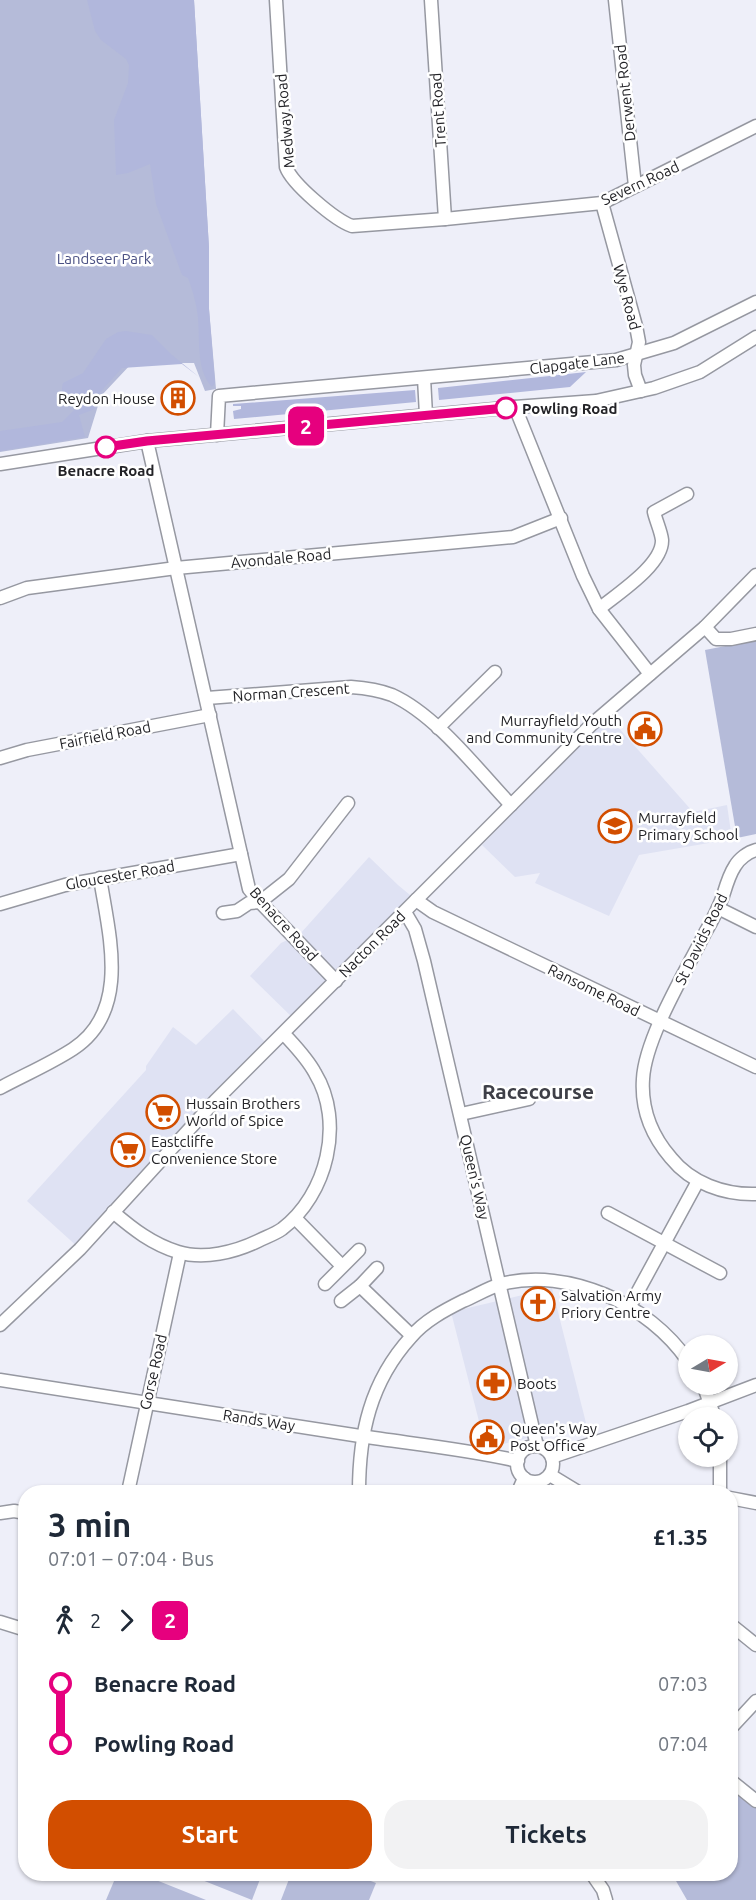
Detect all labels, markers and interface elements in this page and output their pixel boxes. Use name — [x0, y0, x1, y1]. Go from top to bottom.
street label: Derwent Road — [611, 44, 639, 142]
street label: Trent Road — [427, 72, 449, 148]
street label: Medway Road — [272, 73, 298, 169]
street label: Severn Road — [598, 158, 682, 208]
park label: Landseer Park — [57, 250, 152, 267]
street label: Wye Road — [610, 262, 644, 332]
street label: Clapgate Lane — [528, 349, 626, 377]
building icon: Reydon House — [160, 380, 196, 416]
place label: Reydon House — [58, 390, 155, 407]
marker: Powling Road — [495, 397, 517, 419]
place label: Powling Road — [522, 400, 618, 417]
line badge: 2 — [286, 406, 326, 446]
text: 2 — [300, 414, 312, 438]
marker: Benacre Road — [95, 436, 117, 458]
place label: Benacre Road — [58, 462, 154, 479]
street label: Avondale Road — [230, 545, 332, 571]
street label: Norman Crescent — [232, 679, 350, 705]
public building icon: Murrayfield Youth and Community Centre — [627, 711, 663, 747]
place label: Murrayfield Youth and Community Centre — [466, 712, 622, 746]
street label: Fairfield Road — [58, 718, 152, 752]
school or university icon: Murrayfield Primary School — [597, 808, 633, 844]
place label: Murrayfield Primary School — [638, 809, 739, 843]
street label: Gloucester Road — [64, 857, 176, 893]
street label: Benacre Road — [247, 884, 321, 964]
street label: St Davids Road — [671, 890, 731, 988]
street label: Nacton Road — [335, 907, 409, 981]
street label: Ransome Road — [545, 960, 643, 1020]
district label: Racecourse — [482, 1079, 594, 1103]
supermarket icon: Hussain Brothers World of Spice — [145, 1094, 181, 1130]
place label: Hussain Brothers World of Spice — [186, 1095, 300, 1129]
supermarket icon: Eastcliffe Convenience Store — [110, 1132, 146, 1168]
place label: Eastcliffe Convenience Store — [151, 1133, 277, 1167]
street label: Queen's Way — [457, 1133, 493, 1221]
church icon: Salvation Army Priory Centre — [520, 1286, 556, 1322]
place label: Salvation Army Priory Centre — [561, 1287, 661, 1321]
street label: Gorse Road — [136, 1332, 170, 1412]
north arrow — [678, 1335, 738, 1395]
map controls — [678, 1335, 738, 1467]
pharmacy icon: Boots — [476, 1365, 512, 1401]
place label: Boots — [517, 1375, 556, 1392]
street label: Rands Way — [222, 1406, 296, 1434]
button: locate — [678, 1407, 738, 1467]
public building icon: Queen's Way Post Office — [469, 1419, 505, 1455]
place label: Queen's Way Post Office — [510, 1420, 597, 1454]
text: 3 min — [48, 1506, 131, 1543]
text: £1.35 — [653, 1524, 708, 1549]
text: 07:01 – 07:04 · Bus — [48, 1547, 214, 1570]
icon: walk — [48, 1604, 81, 1637]
icon: forward — [110, 1604, 143, 1637]
text: 2 — [164, 1608, 176, 1632]
text: 2 — [90, 1609, 101, 1632]
text: Benacre Road — [94, 1671, 236, 1696]
text: 07:03 — [658, 1672, 708, 1695]
text: Powling Road — [94, 1731, 234, 1756]
text: 07:04 — [658, 1732, 708, 1755]
button: Start — [48, 1800, 372, 1869]
button: Tickets — [384, 1800, 708, 1869]

